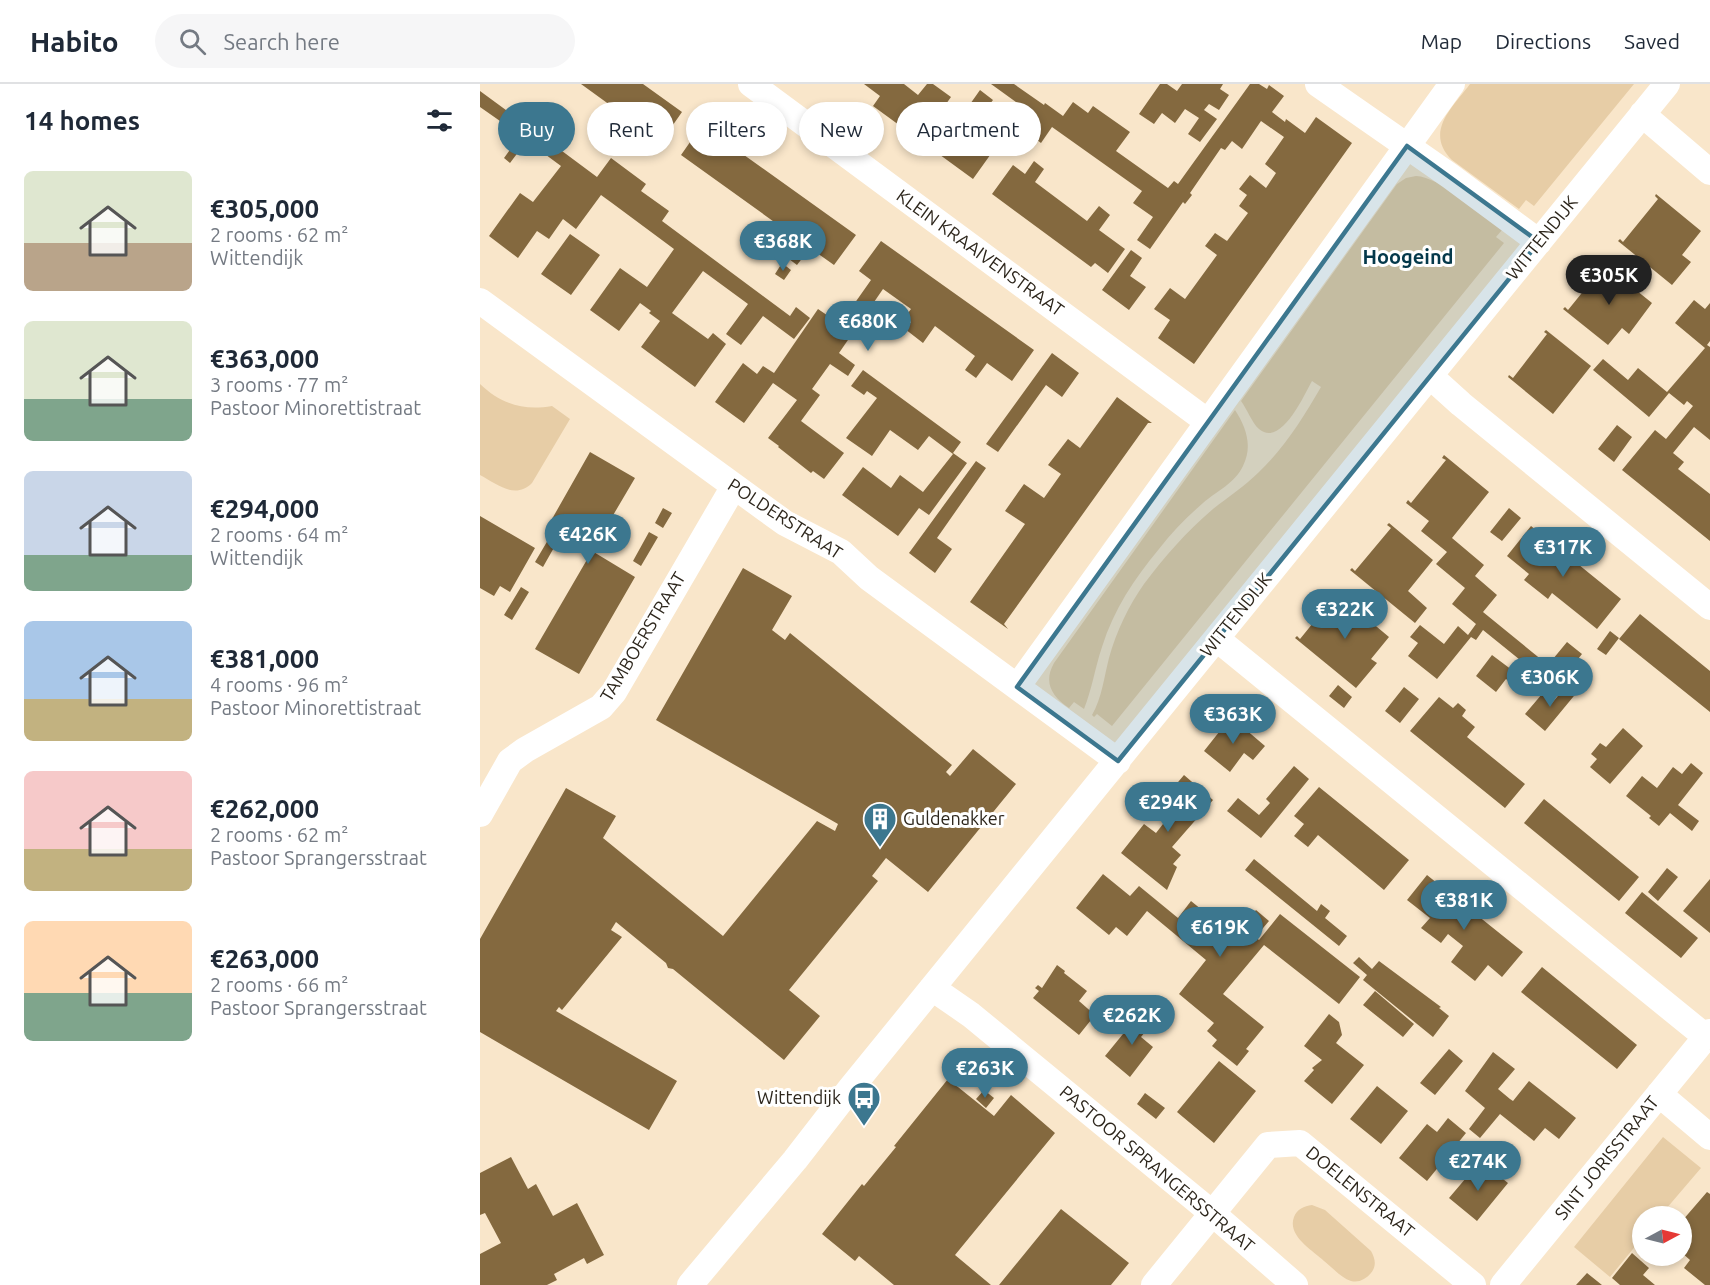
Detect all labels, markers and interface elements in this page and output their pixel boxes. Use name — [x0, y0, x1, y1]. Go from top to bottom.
search box — [155, 14, 575, 68]
icon: search — [176, 25, 209, 58]
text: Habito — [30, 26, 119, 57]
text: Search here — [224, 29, 340, 54]
text: Map — [1421, 29, 1462, 53]
text: Directions — [1495, 29, 1591, 53]
text: Saved — [1624, 29, 1680, 53]
chip: Buy — [498, 102, 575, 156]
chip: Rent — [587, 102, 674, 156]
chip: Filters — [686, 102, 787, 156]
chip: New — [799, 102, 884, 156]
chip: Apartment — [896, 102, 1041, 156]
icon: filters — [423, 104, 456, 137]
text: 14 homes — [24, 106, 140, 135]
street label: KLEIN KRAAIVENSTRAAT — [893, 185, 1068, 320]
street label: WITTENDIJK — [1501, 192, 1581, 283]
text: €305,000 — [210, 194, 319, 223]
icon: home — [72, 195, 144, 267]
pin: €368K — [741, 221, 825, 272]
text: 2 rooms · 62 m² — [210, 223, 348, 246]
text: €368K — [754, 229, 812, 252]
district label: Hoogeind — [1362, 245, 1454, 268]
text: Wittendijk — [210, 246, 303, 269]
pin: €305K — [1567, 255, 1651, 306]
text: €305K — [1580, 263, 1638, 286]
pin: €680K — [826, 301, 910, 352]
text: €680K — [839, 309, 897, 332]
text: €363,000 — [210, 344, 319, 373]
icon: home — [72, 345, 144, 417]
text: 3 rooms · 77 m² — [210, 373, 348, 396]
text: Pastoor Minorettistraat — [210, 396, 421, 419]
street label: POLDERSTRAAT — [725, 474, 846, 563]
text: €294,000 — [210, 494, 319, 523]
icon: home — [72, 495, 144, 567]
pin: €426K — [546, 514, 630, 565]
text: €426K — [559, 522, 617, 545]
text: 2 rooms · 64 m² — [210, 523, 348, 546]
pin: €317K — [1521, 527, 1605, 578]
text: €317K — [1534, 535, 1592, 558]
text: Wittendijk — [210, 546, 303, 569]
street label: TAMBOERSTRAAT — [596, 568, 689, 705]
street label: WITTENDIJK — [1195, 569, 1275, 660]
pin: €322K — [1303, 589, 1387, 640]
text: €322K — [1316, 597, 1374, 620]
text: €381,000 — [210, 644, 319, 673]
icon: home — [72, 645, 144, 717]
pin: €306K — [1508, 657, 1592, 708]
text: €306K — [1521, 665, 1579, 688]
text: 4 rooms · 96 m² — [210, 673, 348, 696]
pin: €363K — [1191, 694, 1275, 745]
text: Pastoor Minorettistraat — [210, 696, 421, 719]
text: €363K — [1204, 702, 1262, 725]
pin: €294K — [1126, 782, 1210, 833]
text: €294K — [1139, 790, 1197, 813]
text: €262,000 — [210, 794, 319, 823]
icon: home — [72, 795, 144, 867]
building icon: Guldenakker — [862, 801, 898, 848]
place label: Guldenakker — [903, 808, 1005, 828]
text: 2 rooms · 62 m² — [210, 823, 348, 846]
text: Pastoor Sprangersstraat — [210, 846, 427, 869]
pin: €381K — [1422, 880, 1506, 931]
text: €381K — [1435, 888, 1493, 911]
pin: €619K — [1178, 907, 1262, 958]
text: €619K — [1191, 915, 1249, 938]
text: €263,000 — [210, 944, 319, 973]
icon: home — [72, 945, 144, 1017]
text: 2 rooms · 66 m² — [210, 973, 348, 996]
pin: €262K — [1090, 995, 1174, 1046]
text: Pastoor Sprangersstraat — [210, 996, 427, 1019]
text: €262K — [1103, 1003, 1161, 1026]
pin: €263K — [943, 1048, 1027, 1099]
text: €263K — [956, 1056, 1014, 1079]
bus stop icon: Wittendijk — [846, 1080, 882, 1127]
street label: PASTOOR SPRANGERSSTRAAT — [1056, 1081, 1259, 1256]
place label: Wittendijk — [757, 1087, 841, 1107]
street label: SINT JORISSTRAAT — [1550, 1092, 1662, 1223]
pin: €274K — [1436, 1141, 1520, 1192]
street label: DOELENSTRAAT — [1303, 1142, 1419, 1241]
text: €274K — [1449, 1149, 1507, 1172]
north arrow — [1632, 1206, 1692, 1266]
map controls — [1632, 1206, 1692, 1266]

